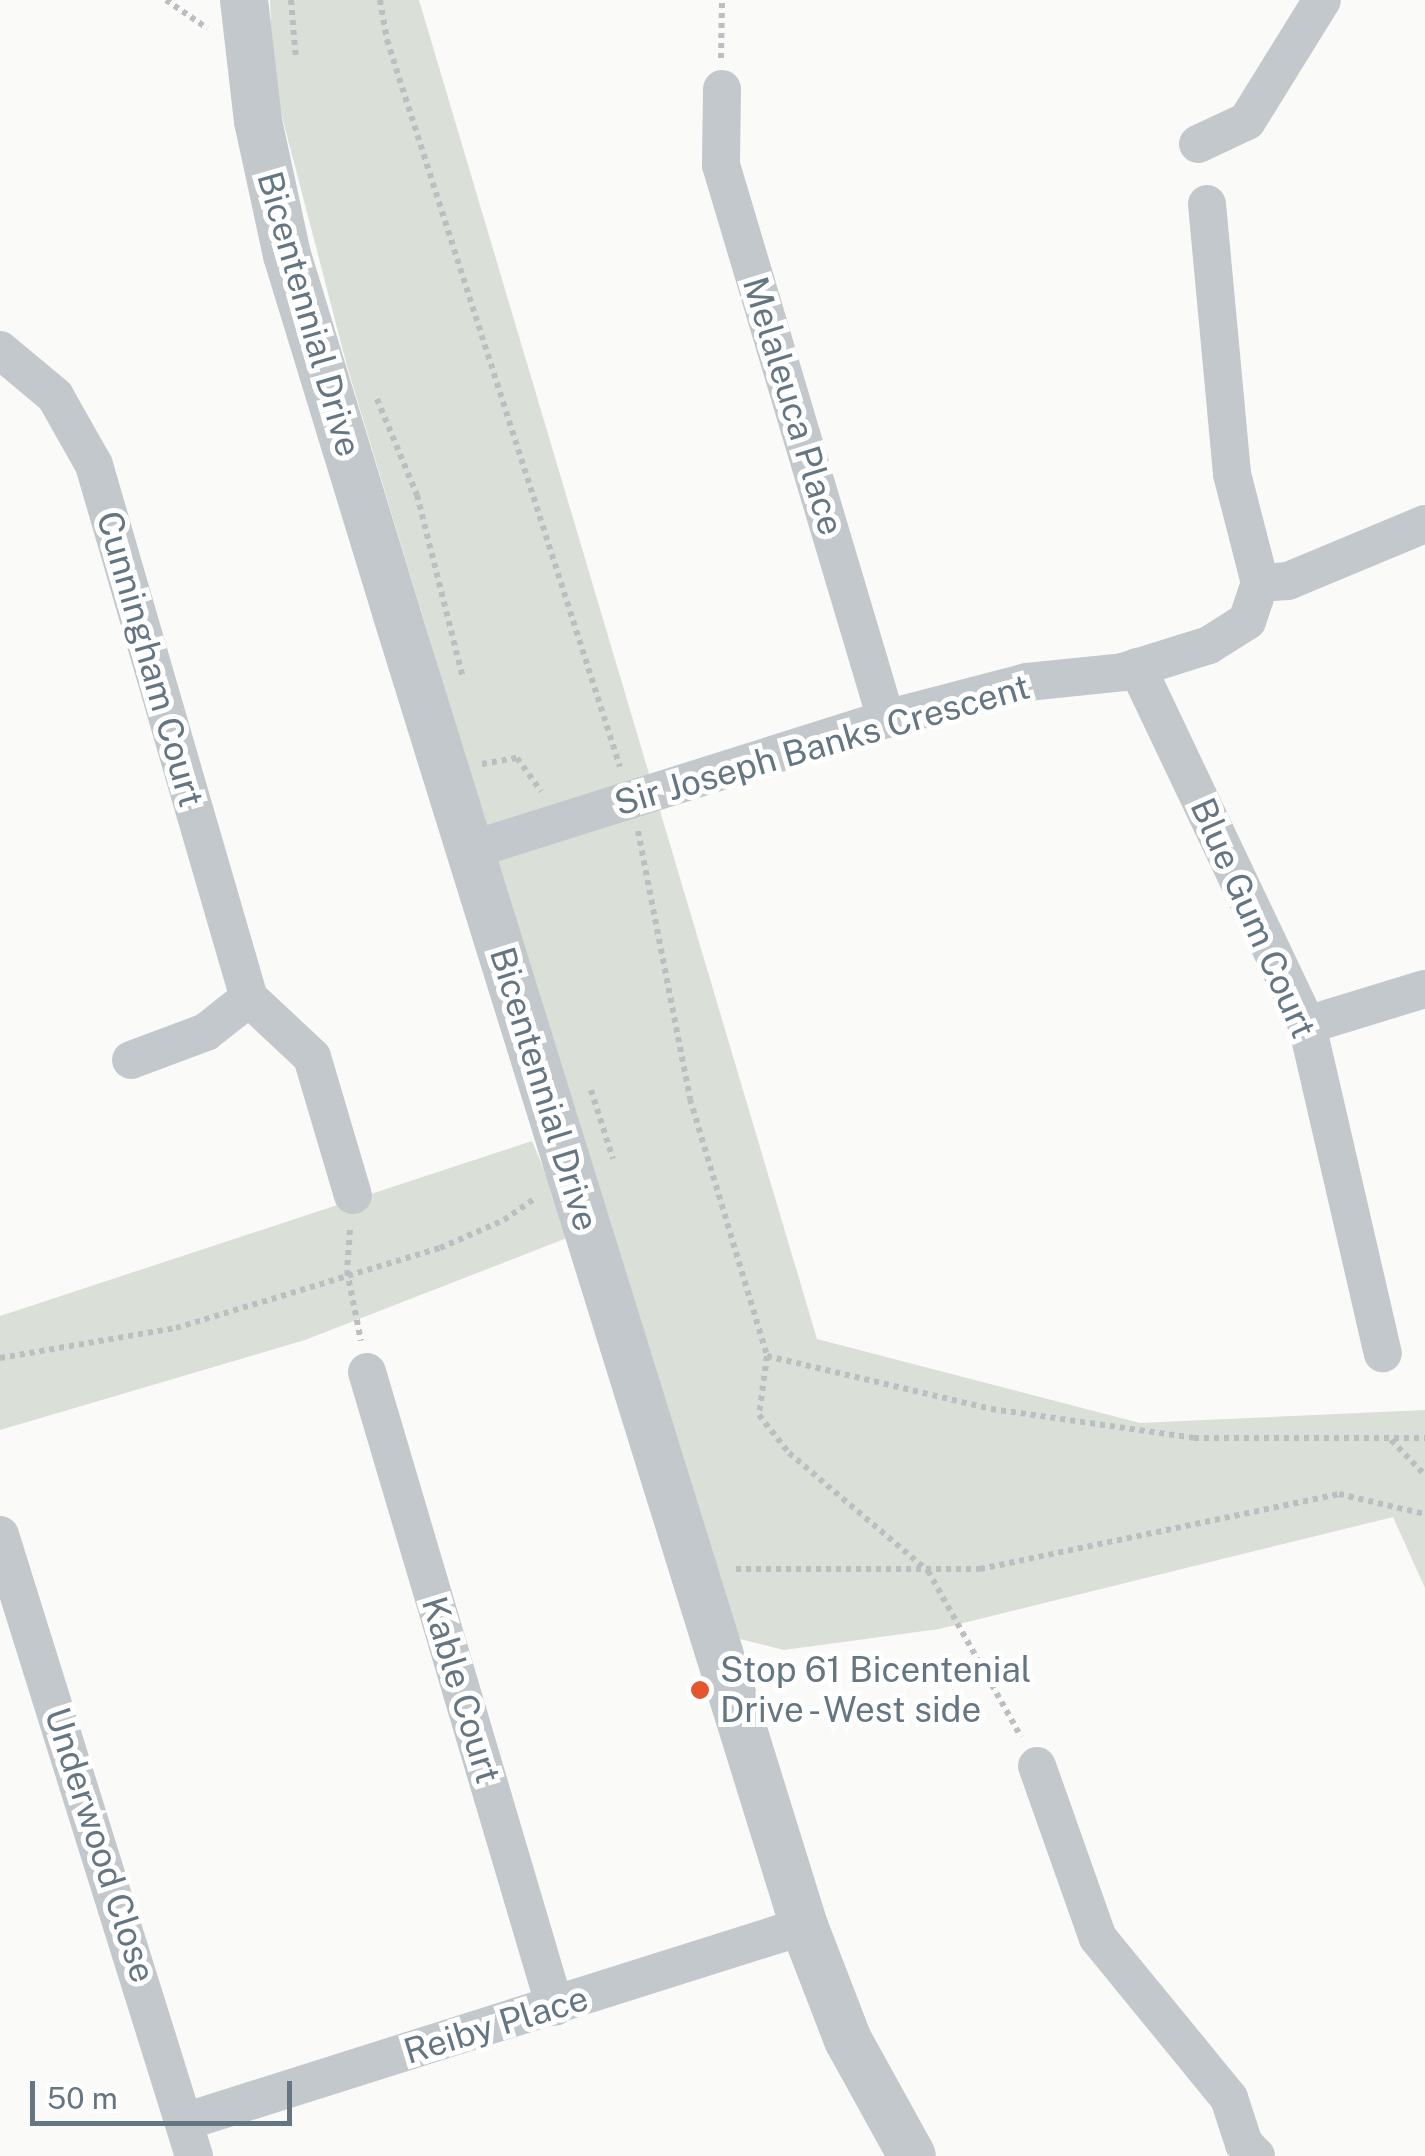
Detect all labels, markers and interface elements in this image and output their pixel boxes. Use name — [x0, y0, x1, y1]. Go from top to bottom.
street label: Bicentennial Drive — [248, 167, 370, 461]
street label: Melaleuca Place — [734, 272, 852, 540]
street label: Cunningham Court — [88, 506, 212, 812]
street label: Sir Joseph Banks Crescent — [610, 666, 1034, 824]
street label: Blue Gum Court — [1181, 792, 1325, 1044]
street label: Bicentennial Drive — [481, 942, 607, 1236]
street label: Kable Court — [413, 1592, 509, 1788]
place label: Stop 61 Bicentenial Drive - West side — [720, 1649, 1032, 1731]
marker: Stop 61 Bicentenial Drive - West side — [689, 1679, 711, 1701]
street label: Underwood Close — [36, 1702, 164, 1988]
street label: Reiby Place — [399, 1977, 593, 2073]
scale bar — [35, 2061, 298, 2123]
text: 50 m — [47, 2080, 118, 2116]

